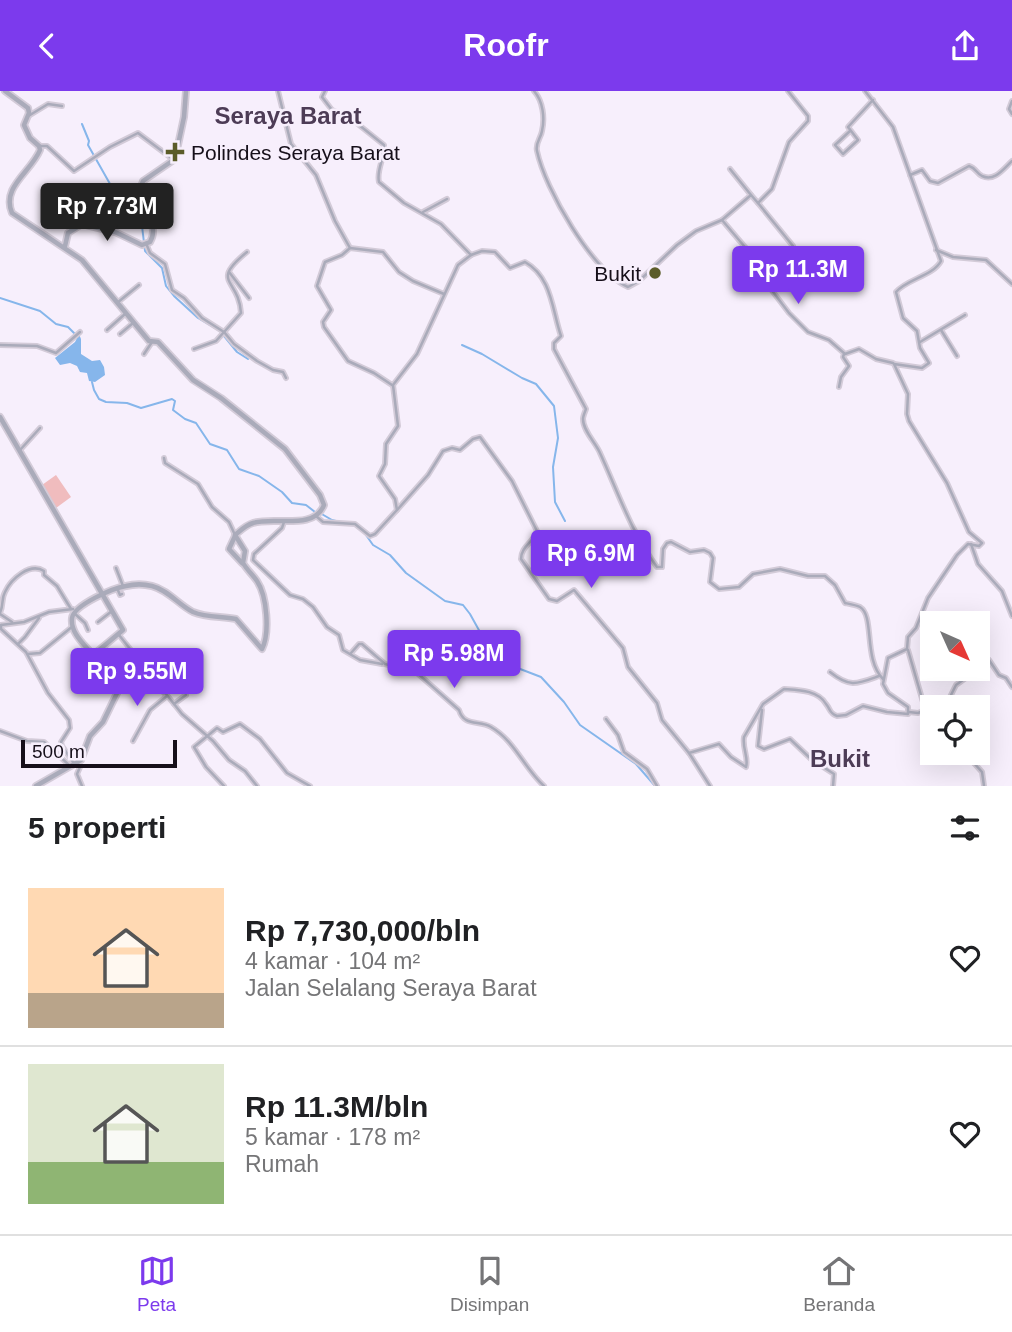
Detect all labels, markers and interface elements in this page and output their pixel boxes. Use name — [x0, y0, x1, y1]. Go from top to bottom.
icon: back — [28, 27, 66, 65]
text: Roofr — [463, 27, 549, 63]
icon: share — [946, 27, 984, 65]
district label: Seraya Barat — [215, 102, 361, 129]
place label: Polindes Seraya Barat — [191, 141, 400, 164]
marker: Polindes Seraya Barat — [165, 142, 185, 162]
pin: Rp 7.73M — [35, 183, 179, 243]
text: Rp 7.73M — [57, 193, 157, 219]
pin: Rp 11.3M — [726, 247, 870, 306]
text: Rp 11.3M — [748, 256, 848, 282]
place label: Bukit — [594, 262, 641, 285]
marker: Bukit — [647, 265, 663, 281]
pin: Rp 6.9M — [526, 531, 656, 590]
text: Rp 6.9M — [547, 540, 635, 566]
north arrow — [920, 611, 990, 681]
map controls — [920, 611, 990, 765]
pin: Rp 5.98M — [382, 631, 526, 690]
text: Rp 5.98M — [404, 640, 504, 666]
pin: Rp 9.55M — [65, 649, 209, 708]
text: Rp 9.55M — [87, 658, 187, 684]
button: locate — [920, 695, 990, 765]
scale bar — [21, 737, 177, 769]
text: 500 m — [32, 741, 85, 762]
district label: Bukit — [810, 745, 870, 772]
icon: filters — [946, 809, 984, 847]
text: 5 properti — [28, 811, 166, 844]
text: Rp 7,730,000/bln — [245, 914, 480, 947]
icon: home — [84, 916, 168, 1000]
icon: heart — [946, 939, 984, 977]
text: 4 kamar · 104 m² — [245, 948, 420, 974]
text: Jalan Selalang Seraya Barat — [245, 975, 537, 1001]
text: Rp 11.3M/bln — [245, 1090, 428, 1123]
icon: home — [84, 1092, 168, 1176]
icon: heart — [946, 1115, 984, 1153]
text: 5 kamar · 178 m² — [245, 1124, 420, 1150]
text: Rumah — [245, 1151, 319, 1177]
tab: Peta — [137, 1252, 176, 1316]
tab: Disimpan — [450, 1252, 529, 1316]
tab: Beranda — [803, 1252, 875, 1316]

